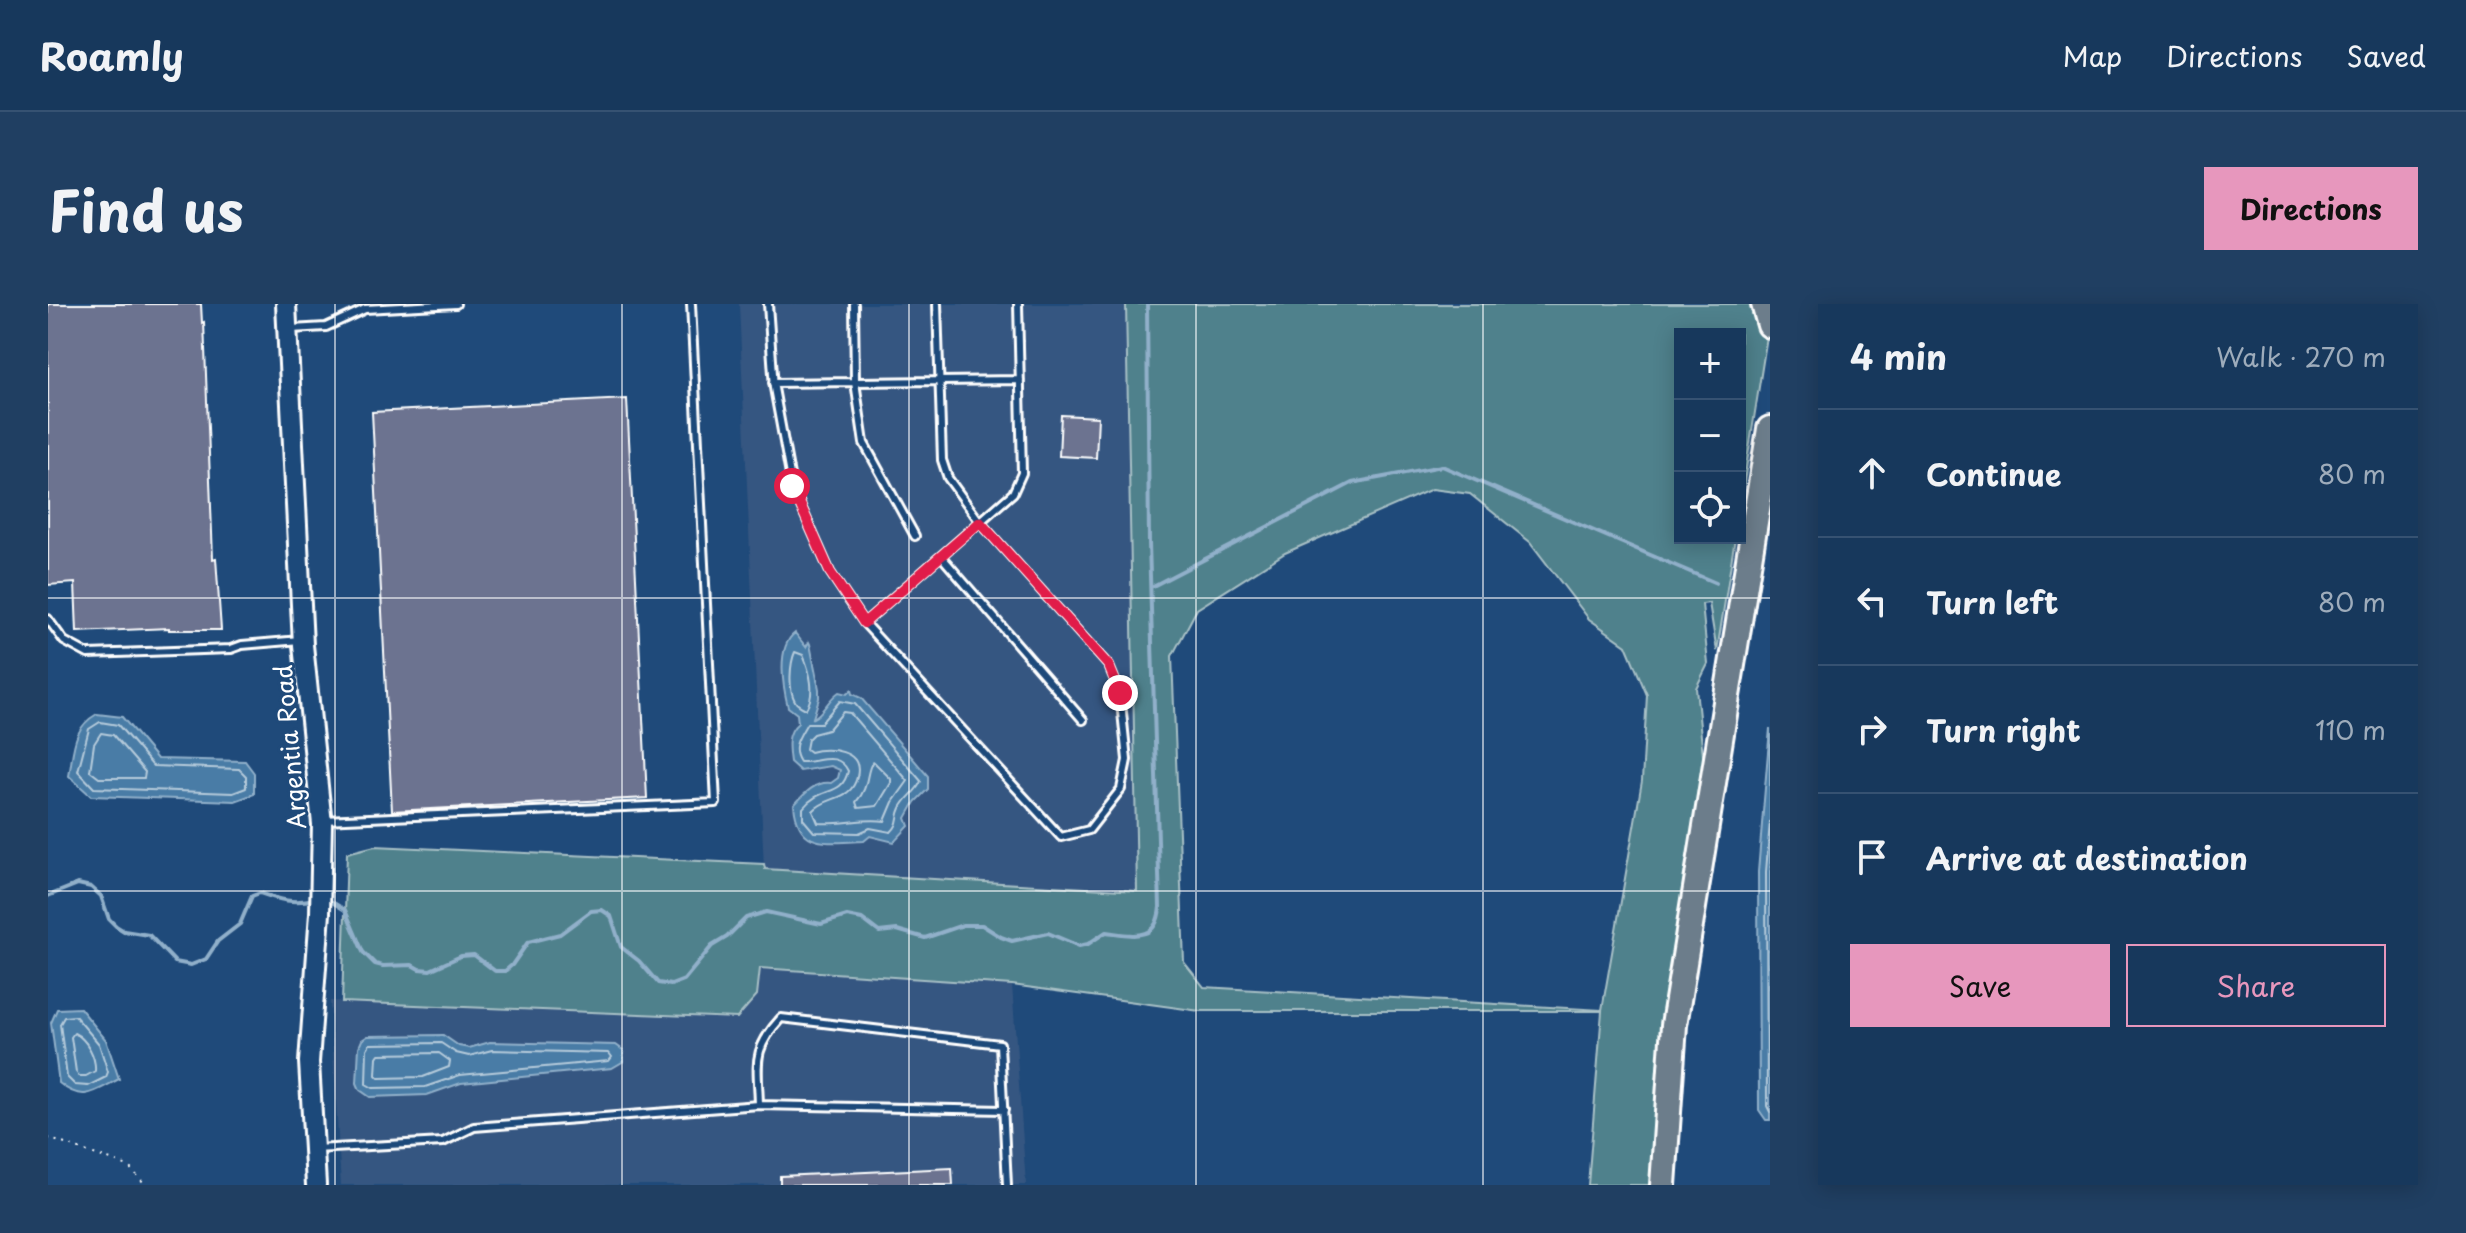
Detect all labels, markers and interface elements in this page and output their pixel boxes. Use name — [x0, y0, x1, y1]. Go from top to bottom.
text: Roamly — [40, 27, 184, 84]
text: Map — [2063, 34, 2122, 77]
text: Directions — [2166, 34, 2303, 77]
text: Saved — [2347, 34, 2426, 77]
text: Find us — [48, 166, 244, 251]
button: Directions — [2204, 167, 2418, 250]
map controls — [1674, 328, 1746, 544]
button: + — [1674, 328, 1746, 400]
text: 4 min — [1850, 330, 1947, 382]
text: Walk · 270 m — [2216, 337, 2386, 376]
button: − — [1674, 400, 1746, 472]
icon: ahead — [1850, 451, 1894, 495]
text: Continue — [1926, 451, 2061, 496]
text: 80 m — [2318, 454, 2386, 493]
route start — [774, 468, 810, 504]
button: locate — [1674, 472, 1746, 544]
icon: left — [1850, 579, 1894, 623]
text: Turn left — [1926, 579, 2058, 624]
text: 80 m — [2318, 582, 2386, 621]
street label: Argentia Road — [264, 663, 314, 831]
route end — [1102, 675, 1138, 711]
icon: right — [1850, 707, 1894, 751]
text: Turn right — [1926, 707, 2081, 752]
text: 110 m — [2315, 710, 2386, 749]
icon: arrive — [1850, 835, 1894, 879]
text: Arrive at destination — [1926, 835, 2248, 880]
button: Save — [1850, 944, 2110, 1027]
button: Share — [2126, 944, 2386, 1027]

